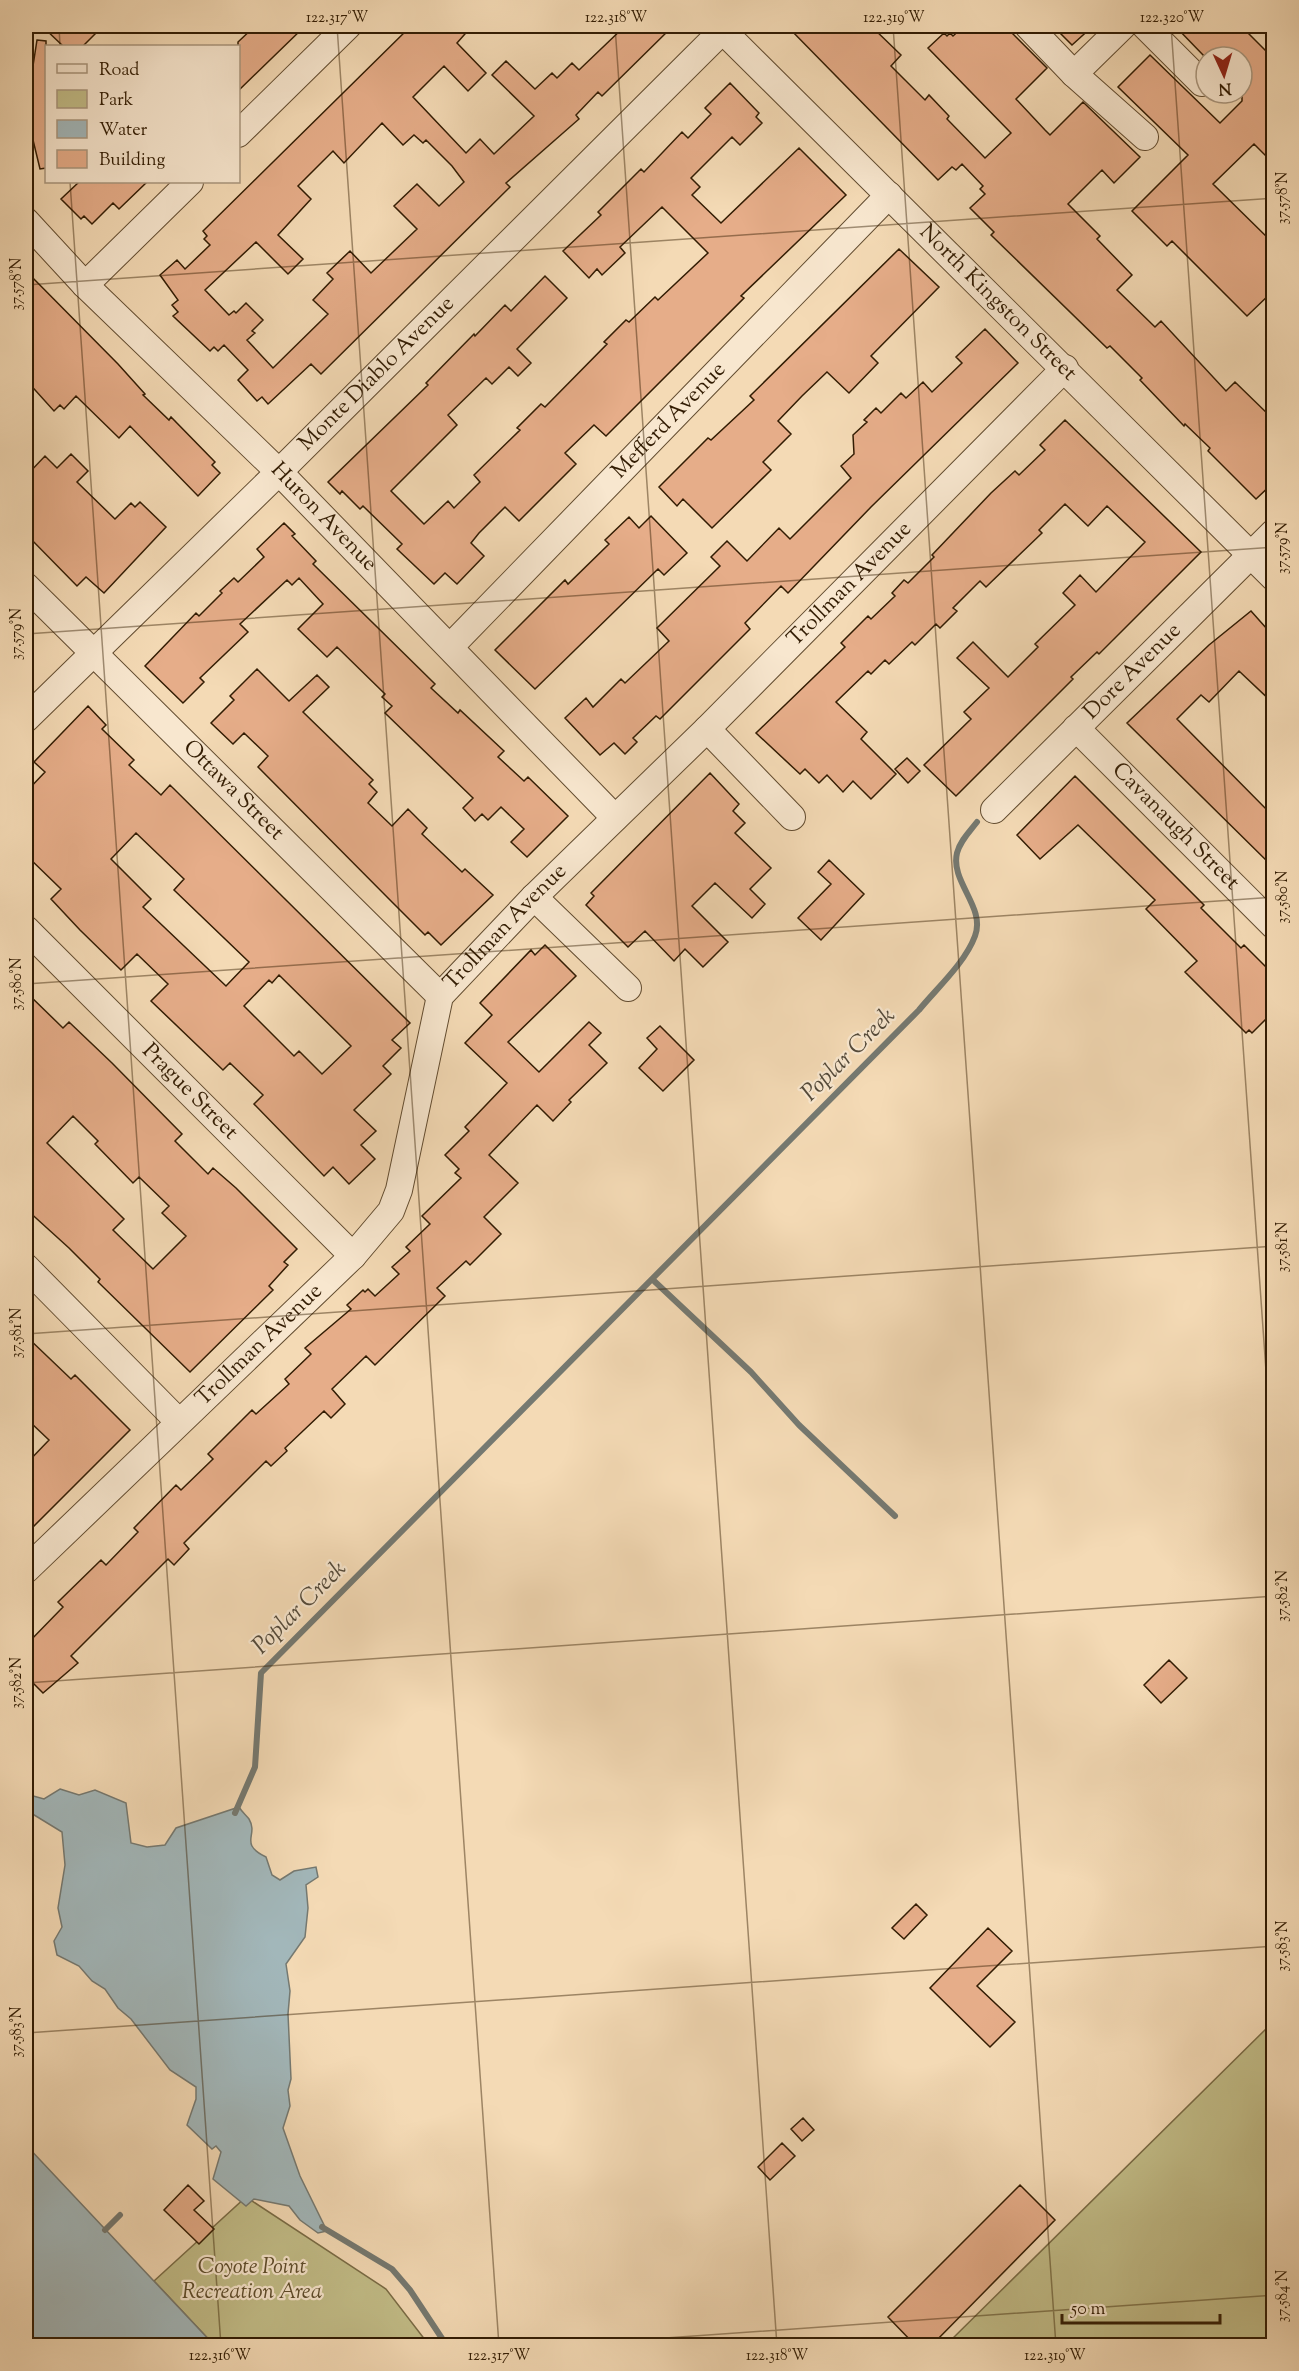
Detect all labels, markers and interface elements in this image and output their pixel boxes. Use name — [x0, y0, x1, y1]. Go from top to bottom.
text: 122.317°W — [306, 8, 368, 29]
text: 122.318°W — [585, 8, 647, 29]
text: 122.319°W — [863, 8, 925, 29]
text: 122.320°W — [1140, 8, 1204, 29]
legend — [45, 45, 240, 183]
north arrow — [1194, 45, 1254, 105]
text: Road — [99, 58, 139, 84]
text: N — [1217, 76, 1232, 99]
text: Park — [99, 88, 134, 114]
text: Water — [99, 118, 148, 144]
text: Building — [99, 148, 165, 174]
text: 37.578°N — [1273, 172, 1294, 224]
street label: North Kingston Street — [911, 218, 1084, 389]
text: 37.578°N — [7, 258, 28, 310]
street label: Monte Diablo Avenue — [292, 289, 462, 459]
street label: Mefferd Avenue — [605, 355, 734, 487]
street label: Huron Avenue — [262, 456, 384, 580]
street label: Trollman Avenue — [780, 515, 920, 655]
text: 37.579°N — [1273, 522, 1294, 574]
text: 37.579°N — [7, 608, 28, 660]
street label: Dore Avenue — [1077, 616, 1189, 728]
street label: Ottawa Street — [175, 733, 291, 849]
street label: Cavanaugh Street — [1104, 756, 1247, 899]
street label: Trollman Avenue — [437, 857, 575, 998]
text: 37.580°N — [1273, 871, 1294, 923]
text: 37.580°N — [7, 958, 28, 1010]
water label: Poplar Creek — [794, 1000, 904, 1110]
street label: Prague Street — [134, 1037, 245, 1148]
text: 37.581°N — [1273, 1222, 1294, 1272]
street label: Trollman Avenue — [189, 1277, 331, 1414]
text: 37.581°N — [7, 1308, 28, 1358]
water label: Poplar Creek — [245, 1553, 355, 1663]
text: 37.582°N — [1273, 1570, 1294, 1622]
text: 37.582°N — [7, 1657, 28, 1709]
text: 37.583°N — [1273, 1920, 1294, 1972]
text: 37.583°N — [7, 2006, 28, 2058]
park label: Coyote Point Recreation Area — [182, 2252, 322, 2309]
text: 37.584°N — [1273, 2270, 1294, 2322]
scale bar — [1062, 2287, 1220, 2325]
text: 50 m — [1070, 2297, 1106, 2323]
text: 122.316°W — [189, 2346, 251, 2367]
text: 122.317°W — [468, 2346, 530, 2367]
text: 122.318°W — [746, 2346, 808, 2367]
text: 122.319°W — [1024, 2346, 1086, 2367]

